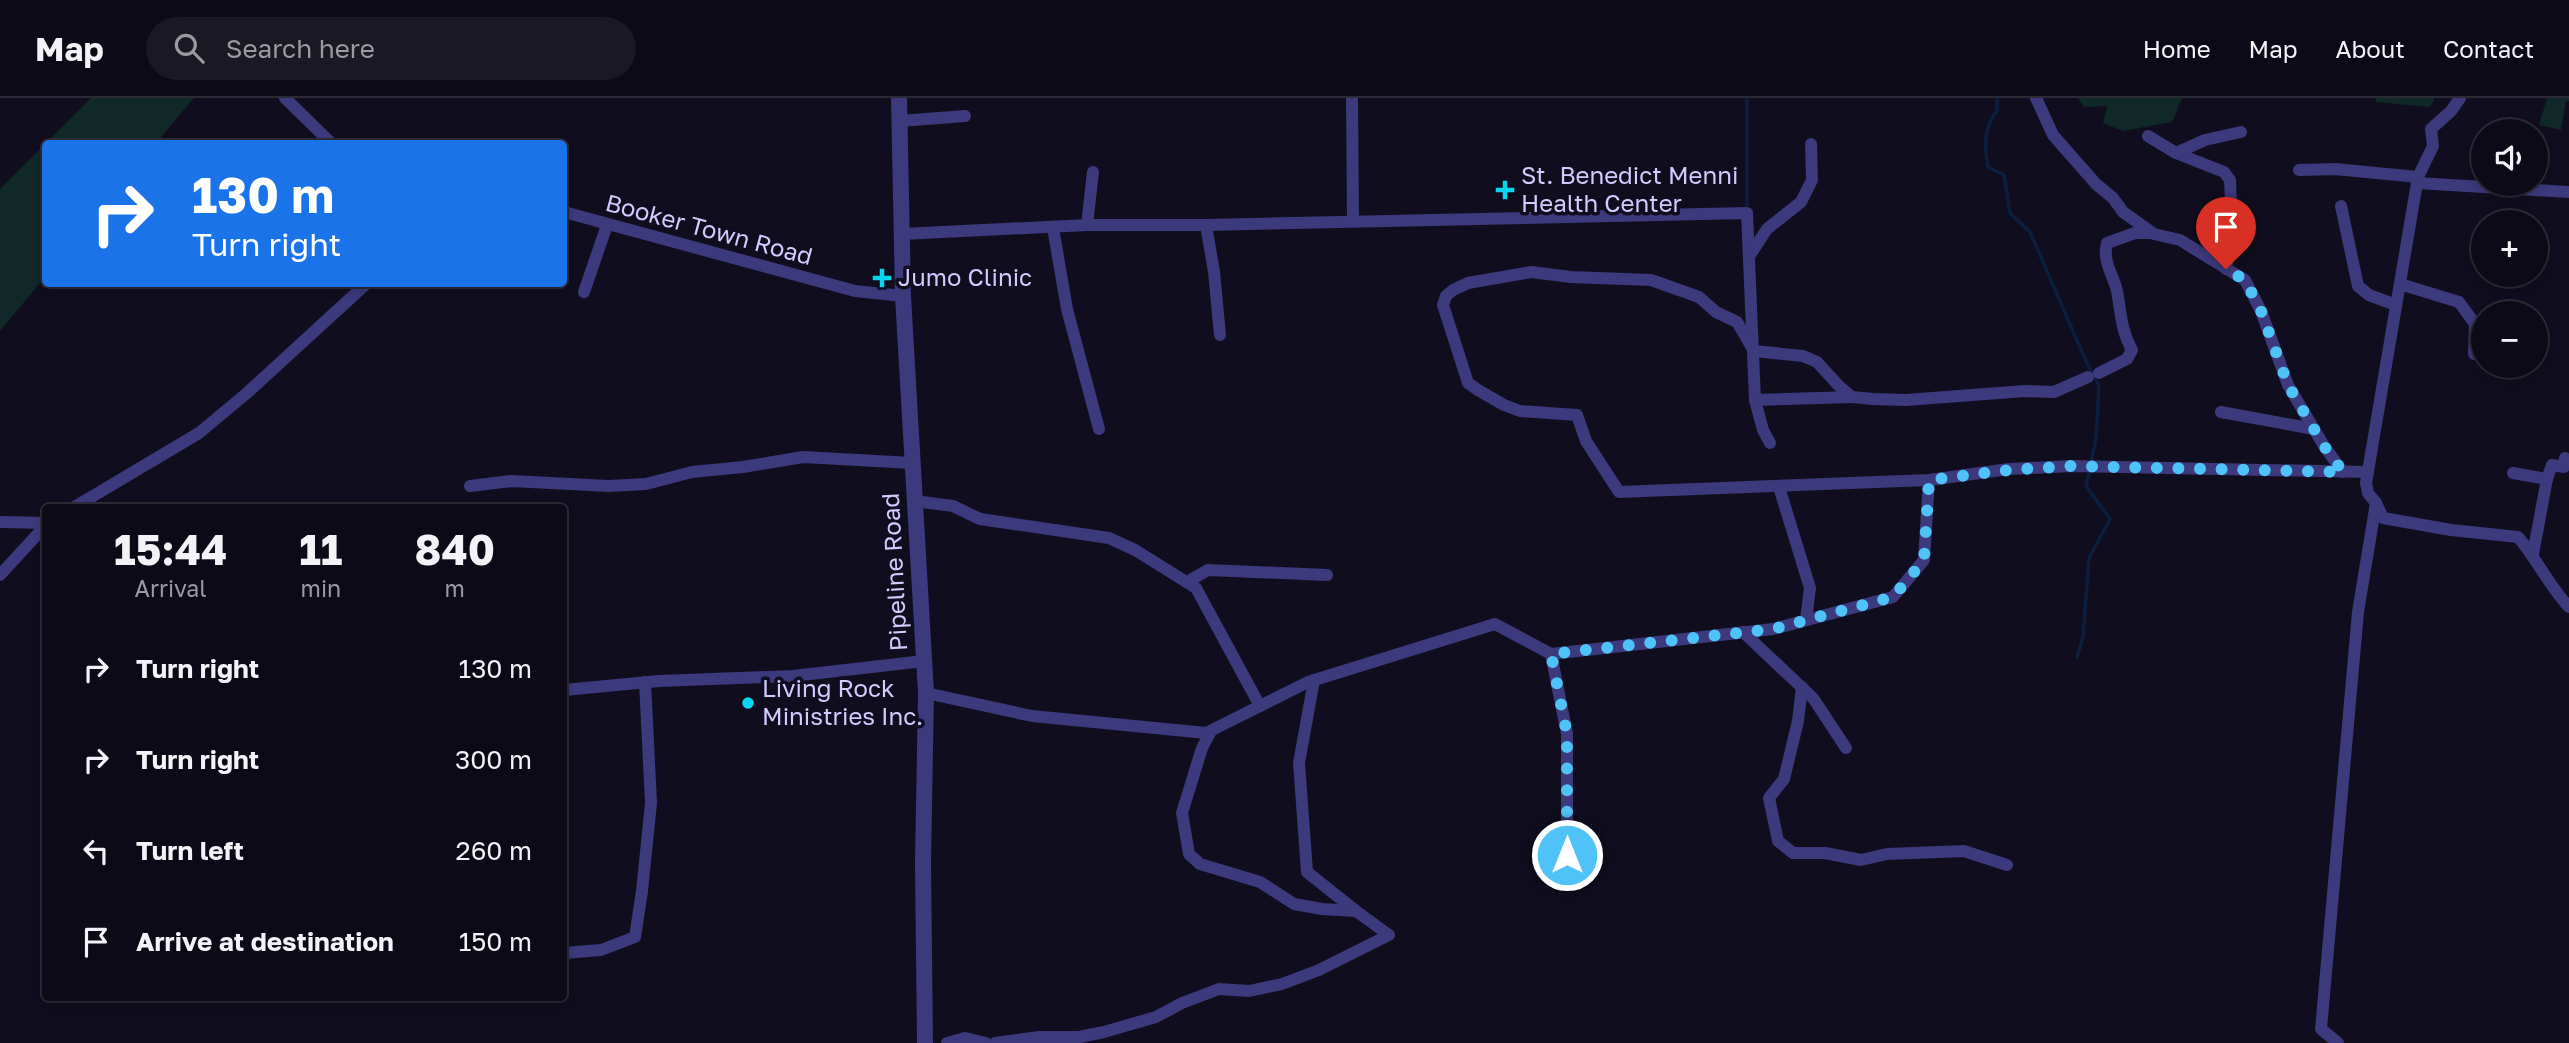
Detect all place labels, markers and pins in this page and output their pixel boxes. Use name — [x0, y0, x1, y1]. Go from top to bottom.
place label: St. Benedict Menni Health Center — [1521, 160, 1738, 217]
marker: St. Benedict Menni Health Center — [1495, 180, 1515, 200]
pin — [2196, 197, 2256, 269]
place label: Jumo Clinic — [898, 262, 1032, 291]
marker: Jumo Clinic — [872, 268, 892, 288]
place label: Living Rock Ministries Inc. — [762, 673, 923, 730]
marker: Living Rock Ministries Inc. — [740, 695, 756, 711]

